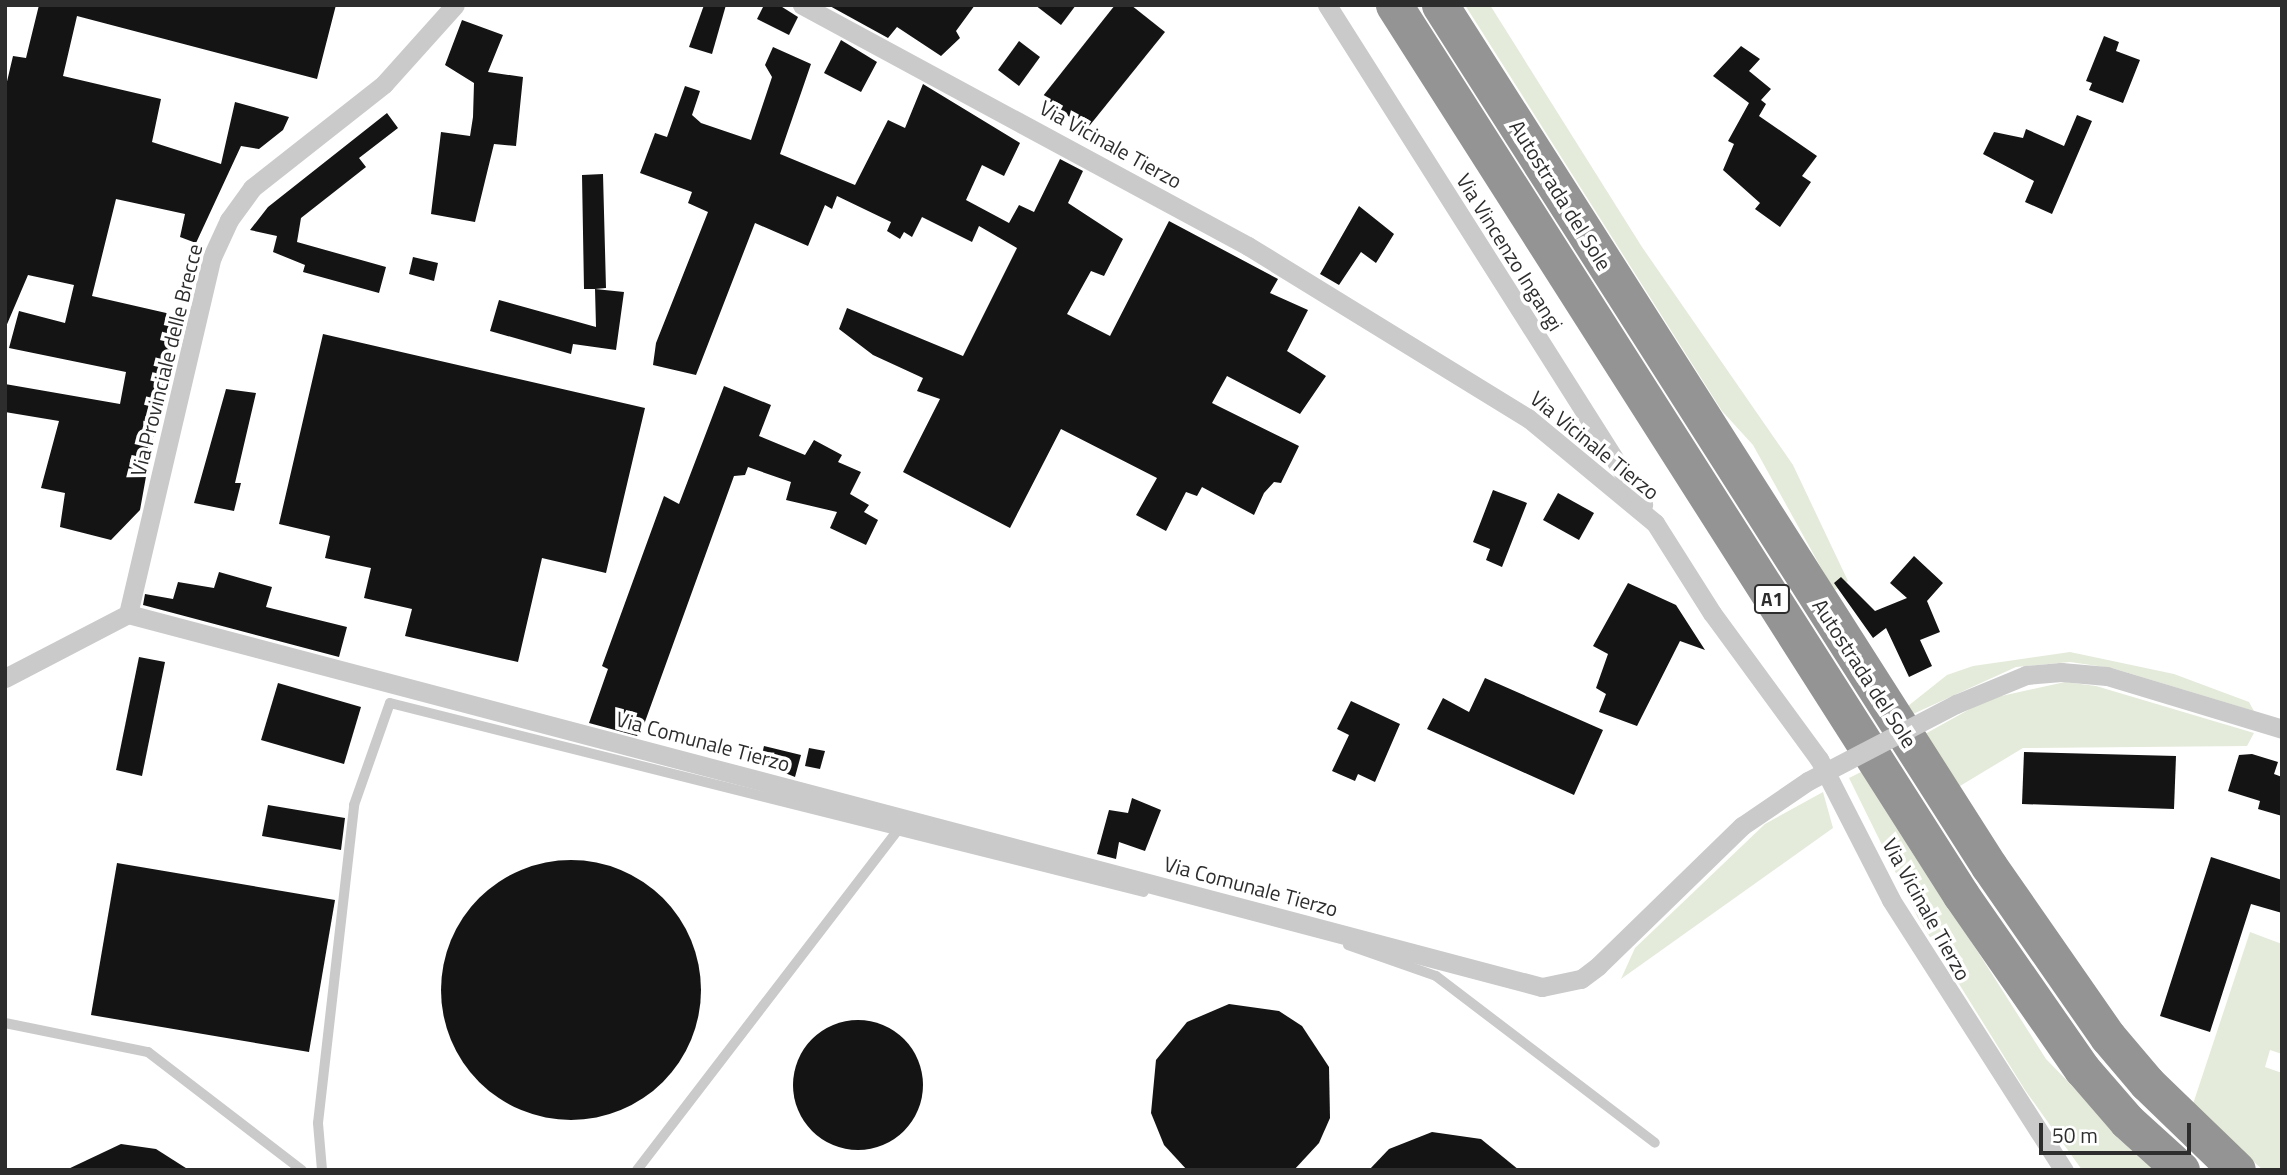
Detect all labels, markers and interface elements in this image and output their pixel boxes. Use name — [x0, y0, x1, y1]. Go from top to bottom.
street label: Via Vicinale Tierzo — [1036, 95, 1186, 193]
street label: Autostrada del Sole — [1505, 115, 1617, 275]
street label: Via Vincenzo Ingangi — [1451, 169, 1569, 335]
street label: Via Provinciale delle Brecce — [125, 241, 207, 479]
street label: Via Vicinale Tierzo — [1525, 385, 1665, 505]
road number: A1 — [1753, 584, 1791, 614]
street label: Autostrada del Sole — [1807, 594, 1923, 752]
street label: Via Comunale Tierzo — [613, 706, 793, 776]
street label: Via Vicinale Tierzo — [1878, 834, 1976, 984]
street label: Via Comunale Tierzo — [1161, 851, 1341, 921]
scale bar — [2042, 1108, 2194, 1152]
text: 50 m — [2052, 1119, 2098, 1151]

